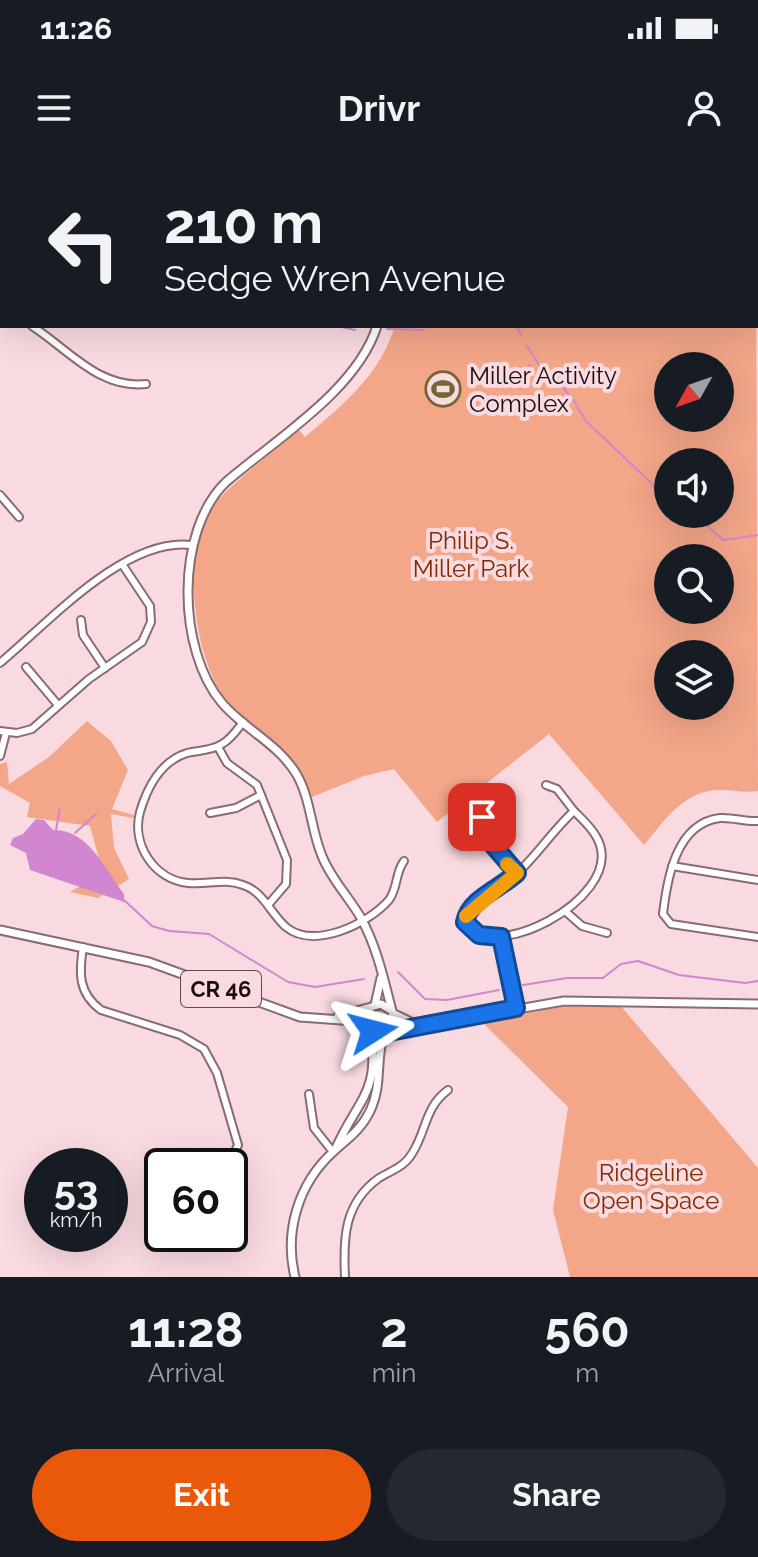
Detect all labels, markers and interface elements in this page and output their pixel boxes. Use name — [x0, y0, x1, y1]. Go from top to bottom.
text: 11:26 — [40, 11, 112, 46]
icon: menu — [32, 86, 76, 130]
icon: person — [682, 86, 726, 130]
text: Drivr — [338, 87, 420, 129]
text: 210 m — [164, 190, 323, 256]
icon: left — [32, 192, 136, 296]
text: Sedge Wren Avenue — [164, 257, 505, 299]
north arrow — [654, 352, 734, 432]
map controls — [654, 352, 734, 720]
place label: Miller Activity Complex — [469, 361, 617, 418]
sports icon: Miller Activity Complex — [424, 370, 462, 408]
button: sound — [654, 448, 734, 528]
park label: Philip S. Miller Park — [413, 526, 529, 583]
button: search — [654, 544, 734, 624]
button: layers — [654, 640, 734, 720]
pin — [448, 783, 516, 851]
icon: arrive — [460, 795, 504, 839]
road number: CR 46 — [181, 971, 261, 1007]
position arrow — [331, 989, 415, 1073]
speed limit sign: 60 — [144, 1148, 248, 1252]
park label: Ridgeline Open Space — [583, 1158, 719, 1215]
text: 53 — [54, 1166, 98, 1213]
text: km/h — [50, 1208, 102, 1232]
text: 11:28 — [128, 1302, 244, 1358]
text: 2 — [381, 1302, 408, 1358]
text: 560 — [545, 1302, 630, 1358]
text: Arrival — [148, 1358, 224, 1388]
text: min — [372, 1358, 416, 1388]
text: m — [575, 1358, 599, 1388]
button: Exit — [32, 1449, 371, 1541]
button: Share — [387, 1449, 726, 1541]

